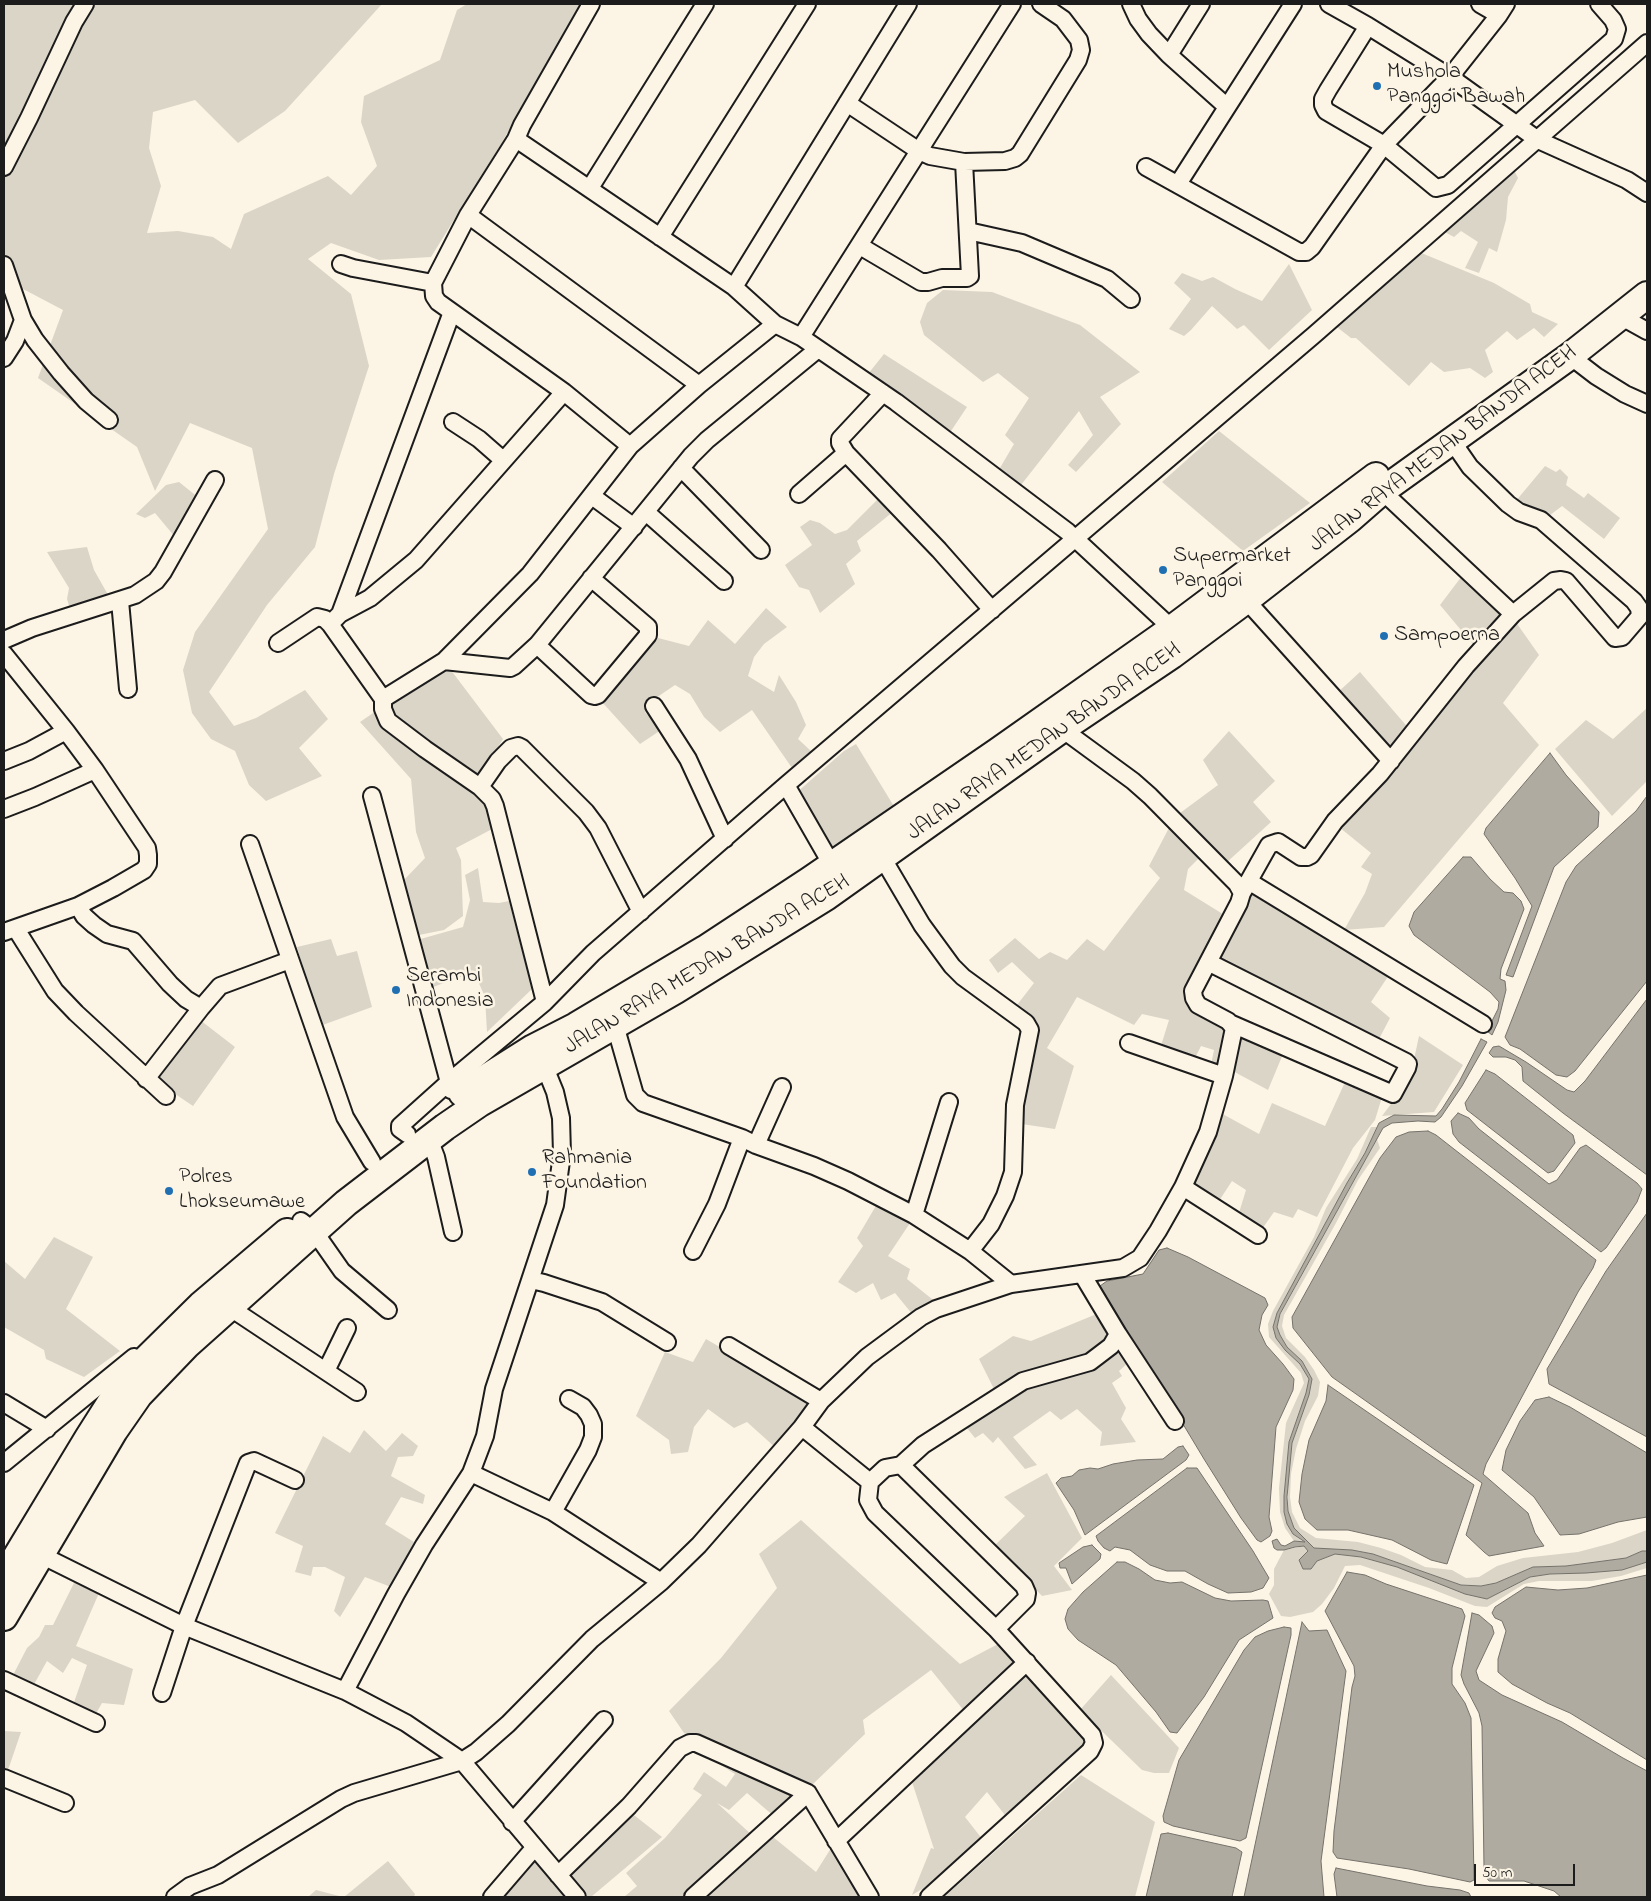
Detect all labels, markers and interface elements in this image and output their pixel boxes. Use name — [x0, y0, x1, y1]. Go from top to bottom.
place label: Mushola Panggoi Bawah — [1387, 60, 1525, 111]
marker: Mushola Panggoi Bawah — [1371, 80, 1383, 92]
street label: JALAN RAYA MEDAN BANDA ACEH — [1305, 341, 1583, 559]
place label: Supermarket Panggoi — [1173, 544, 1291, 596]
marker: Supermarket Panggoi — [1157, 564, 1169, 576]
place label: Sampoerna — [1394, 623, 1500, 649]
marker: Sampoerna — [1378, 630, 1390, 642]
street label: JALAN RAYA MEDAN BANDA ACEH — [903, 638, 1187, 848]
street label: JALAN RAYA MEDAN BANDA ACEH — [561, 870, 855, 1062]
place label: Serambi Indonesia — [406, 964, 494, 1016]
marker: Serambi Indonesia — [390, 984, 402, 996]
place label: Rahmania Foundation — [542, 1146, 647, 1198]
place label: Polres Lhokseumawe — [179, 1165, 305, 1216]
marker: Rahmania Foundation — [526, 1166, 538, 1178]
marker: Polres Lhokseumawe — [163, 1185, 175, 1197]
scale bar — [1476, 1854, 1577, 1886]
text: 50 m — [1482, 1862, 1512, 1884]

